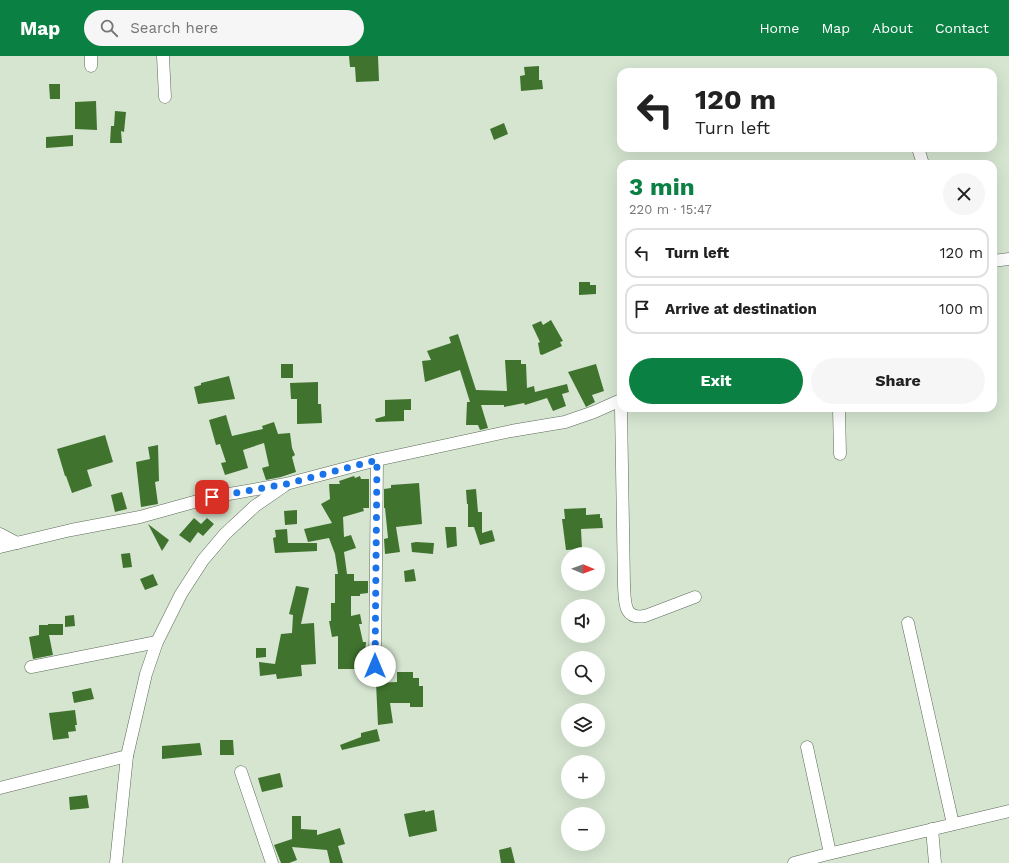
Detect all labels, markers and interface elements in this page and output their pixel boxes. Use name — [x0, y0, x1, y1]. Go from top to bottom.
search box — [84, 10, 364, 46]
text: Map — [20, 17, 60, 40]
icon: search — [98, 17, 120, 39]
text: Search here — [130, 19, 218, 37]
text: Home — [759, 20, 799, 36]
text: Map — [821, 20, 850, 36]
text: About — [872, 20, 913, 36]
text: Contact — [935, 20, 989, 36]
text: 120 m — [695, 83, 776, 116]
icon: left — [629, 84, 681, 136]
text: Turn left — [695, 117, 770, 138]
text: 3 min — [629, 173, 695, 201]
button: close — [943, 173, 985, 215]
text: 220 m · 15:47 — [629, 202, 712, 217]
icon: left — [631, 242, 653, 264]
text: Turn left — [665, 244, 729, 262]
text: 120 m — [940, 244, 983, 262]
icon: arrive — [631, 298, 653, 320]
text: Arrive at destination — [665, 300, 817, 318]
text: 100 m — [939, 300, 983, 318]
button: Exit — [629, 358, 803, 404]
button: Share — [811, 358, 985, 404]
pin — [195, 480, 229, 514]
icon: arrive — [201, 486, 223, 508]
north arrow — [561, 547, 605, 591]
map controls — [561, 547, 605, 851]
button: sound — [561, 599, 605, 643]
position arrow — [354, 645, 396, 687]
button: search — [561, 651, 605, 695]
button: layers — [561, 703, 605, 747]
button: + — [561, 755, 605, 799]
button: − — [561, 807, 605, 851]

